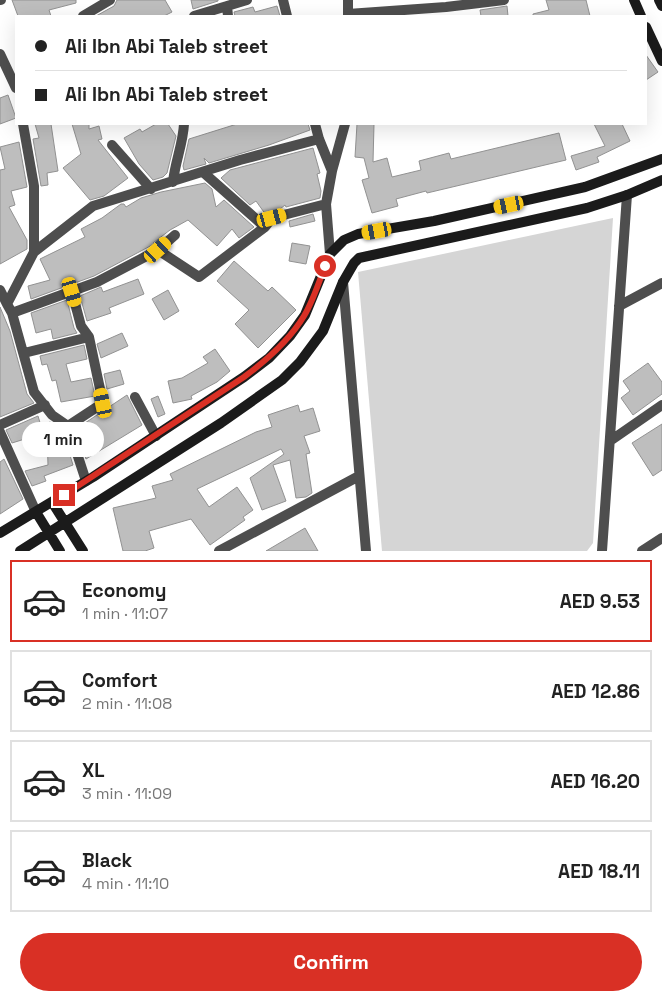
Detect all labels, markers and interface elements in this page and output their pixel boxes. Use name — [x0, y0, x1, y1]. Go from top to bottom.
text: Ali Ibn Abi Taleb street — [65, 34, 268, 59]
text: Ali Ibn Abi Taleb street — [65, 82, 268, 107]
car — [492, 195, 525, 215]
car — [255, 207, 288, 229]
car — [360, 221, 393, 241]
car — [141, 234, 174, 266]
route start — [314, 255, 336, 277]
car — [60, 275, 83, 309]
car — [92, 387, 113, 419]
callout: 1 min — [23, 422, 105, 458]
text: 1 min — [43, 429, 83, 450]
route end — [53, 484, 75, 506]
text: Economy — [82, 578, 166, 603]
icon: car — [22, 579, 67, 624]
text: AED 9.53 — [560, 589, 640, 614]
text: 1 min · 11:07 — [82, 603, 168, 624]
text: Comfort — [82, 668, 158, 693]
icon: car — [22, 669, 67, 714]
text: AED 12.86 — [551, 679, 640, 704]
text: 2 min · 11:08 — [82, 693, 172, 714]
text: XL — [82, 758, 105, 783]
icon: car — [22, 759, 67, 804]
text: AED 16.20 — [550, 769, 640, 794]
text: 3 min · 11:09 — [82, 783, 172, 804]
text: Black — [82, 848, 132, 873]
icon: car — [22, 849, 67, 894]
text: AED 18.11 — [558, 859, 640, 884]
text: 4 min · 11:10 — [82, 873, 169, 894]
button: Confirm — [20, 933, 642, 991]

